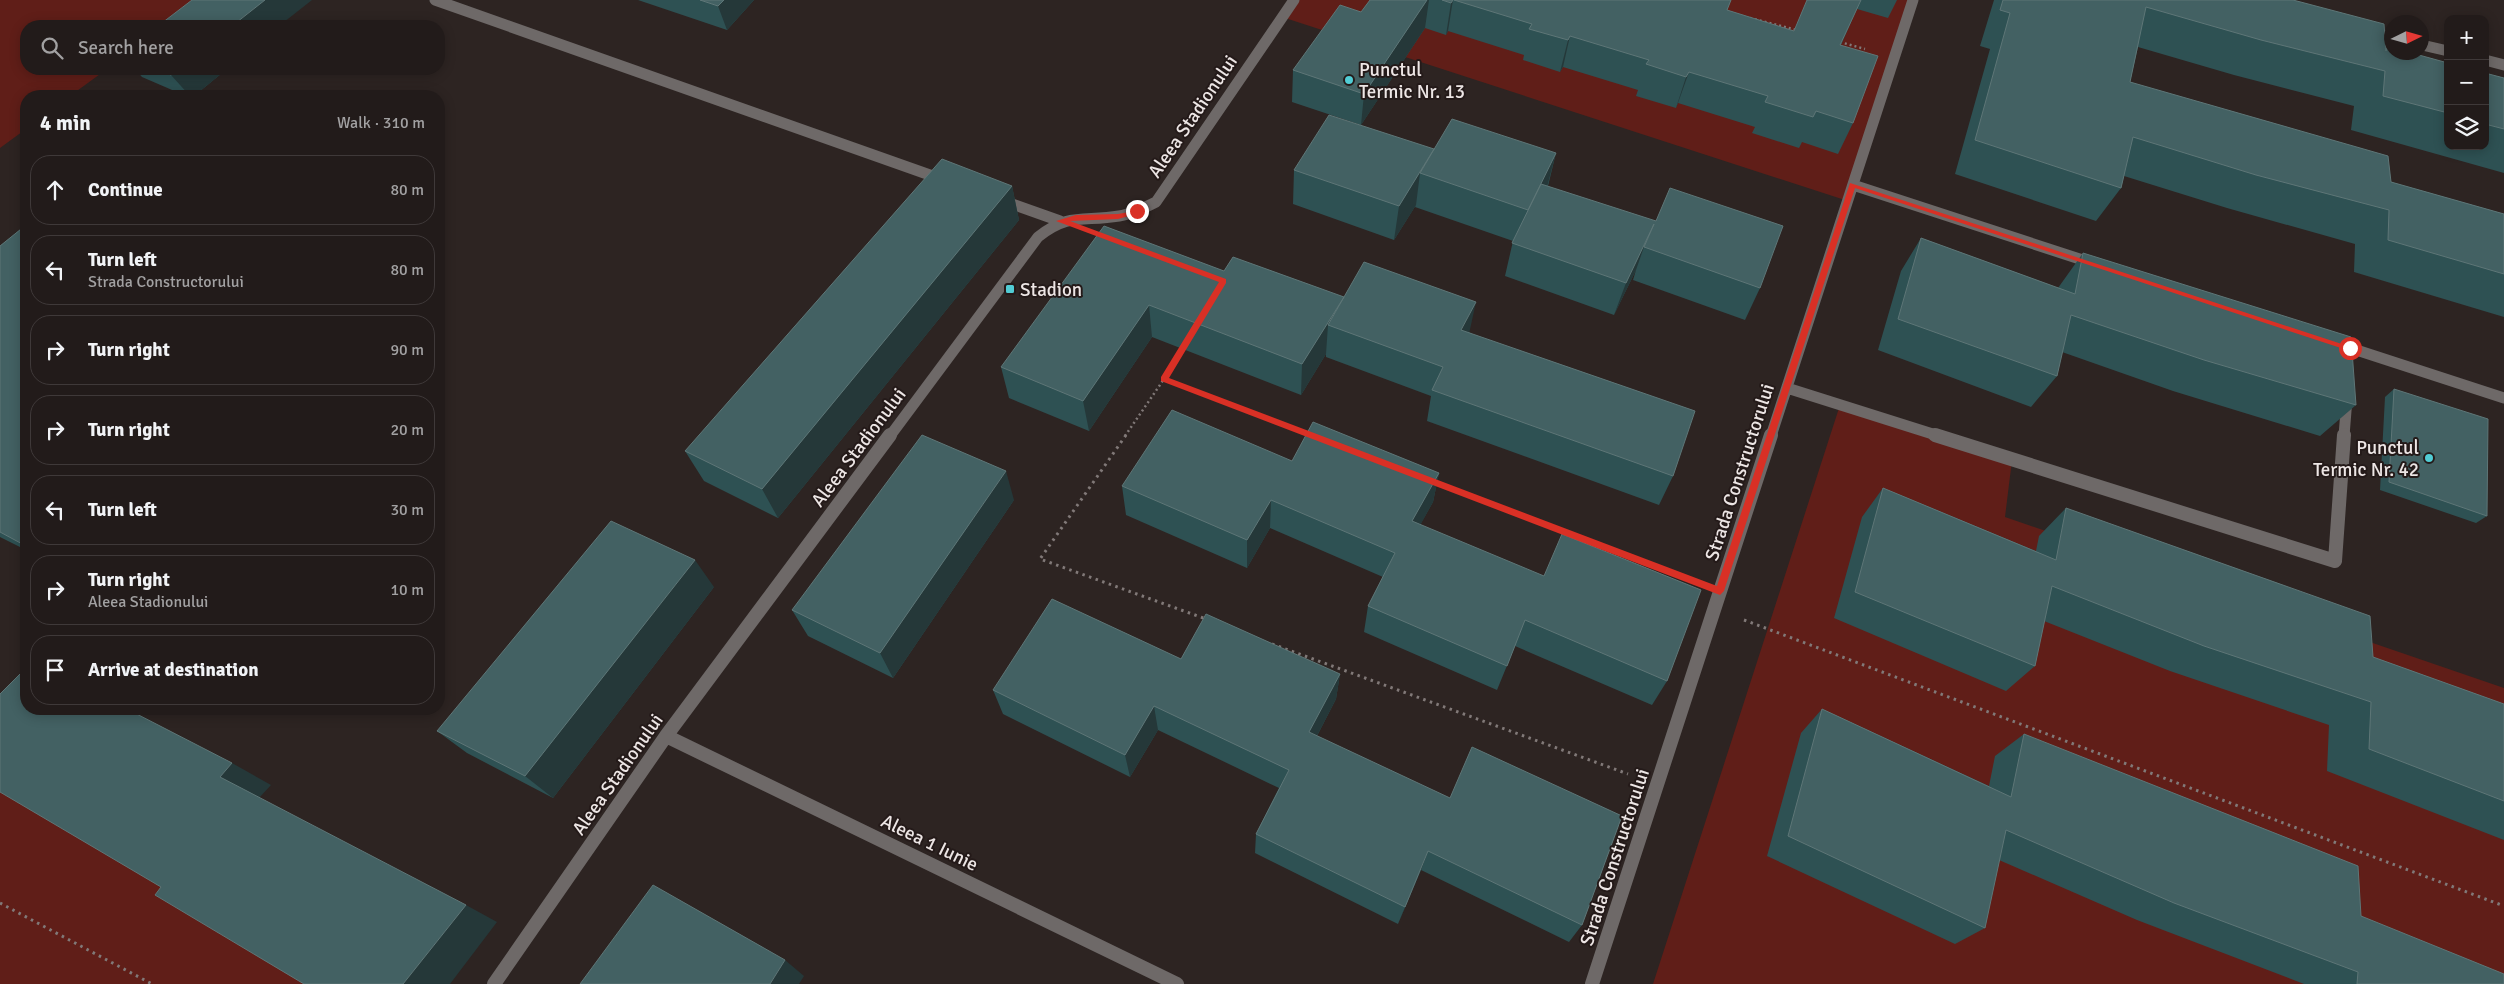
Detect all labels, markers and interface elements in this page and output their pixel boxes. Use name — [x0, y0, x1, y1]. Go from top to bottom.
north arrow — [2384, 15, 2429, 60]
map controls — [2444, 15, 2489, 150]
button: + — [2444, 15, 2489, 60]
search box — [20, 20, 445, 75]
icon: search — [38, 34, 66, 62]
text: Search here — [78, 36, 174, 60]
street label: Aleea Stadionului — [1143, 51, 1243, 183]
place label: Punctul Termic Nr. 13 — [1359, 58, 1465, 104]
button: − — [2444, 60, 2489, 105]
marker: Punctul Termic Nr. 13 — [1343, 74, 1355, 86]
button: layers — [2444, 105, 2489, 150]
text: 4 min — [40, 110, 91, 136]
text: Walk · 310 m — [337, 113, 425, 133]
icon: ahead — [41, 176, 69, 204]
text: Continue — [88, 178, 163, 202]
text: 80 m — [390, 180, 424, 200]
route end — [1126, 200, 1149, 223]
text: Turn left — [88, 248, 157, 272]
icon: left — [41, 256, 69, 284]
text: 80 m — [390, 260, 424, 280]
text: Strada Constructorului — [88, 272, 244, 292]
place label: Stadion — [1020, 278, 1082, 302]
marker: Stadion — [1004, 283, 1016, 295]
icon: right — [41, 336, 69, 364]
route start — [2339, 337, 2362, 360]
text: Turn right — [88, 338, 170, 362]
text: 90 m — [390, 340, 424, 360]
street label: Strada Constructorului — [1700, 381, 1780, 564]
street label: Aleea Stadionului — [806, 383, 911, 512]
icon: right — [41, 416, 69, 444]
text: Turn right — [88, 418, 170, 442]
text: 20 m — [390, 420, 424, 440]
place label: Punctul Termic Nr. 42 — [2313, 436, 2419, 482]
marker: Punctul Termic Nr. 42 — [2423, 452, 2435, 464]
icon: left — [41, 496, 69, 524]
text: Turn left — [88, 498, 157, 522]
text: 30 m — [390, 500, 424, 520]
text: Turn right — [88, 568, 170, 592]
icon: right — [41, 576, 69, 604]
text: 10 m — [390, 580, 424, 600]
text: Aleea Stadionului — [88, 592, 208, 612]
icon: arrive — [41, 656, 69, 684]
text: Arrive at destination — [88, 658, 259, 682]
street label: Aleea Stadionului — [567, 709, 669, 840]
street label: Strada Constructorului — [1575, 766, 1655, 949]
street label: Aleea 1 Iunie — [877, 809, 982, 877]

